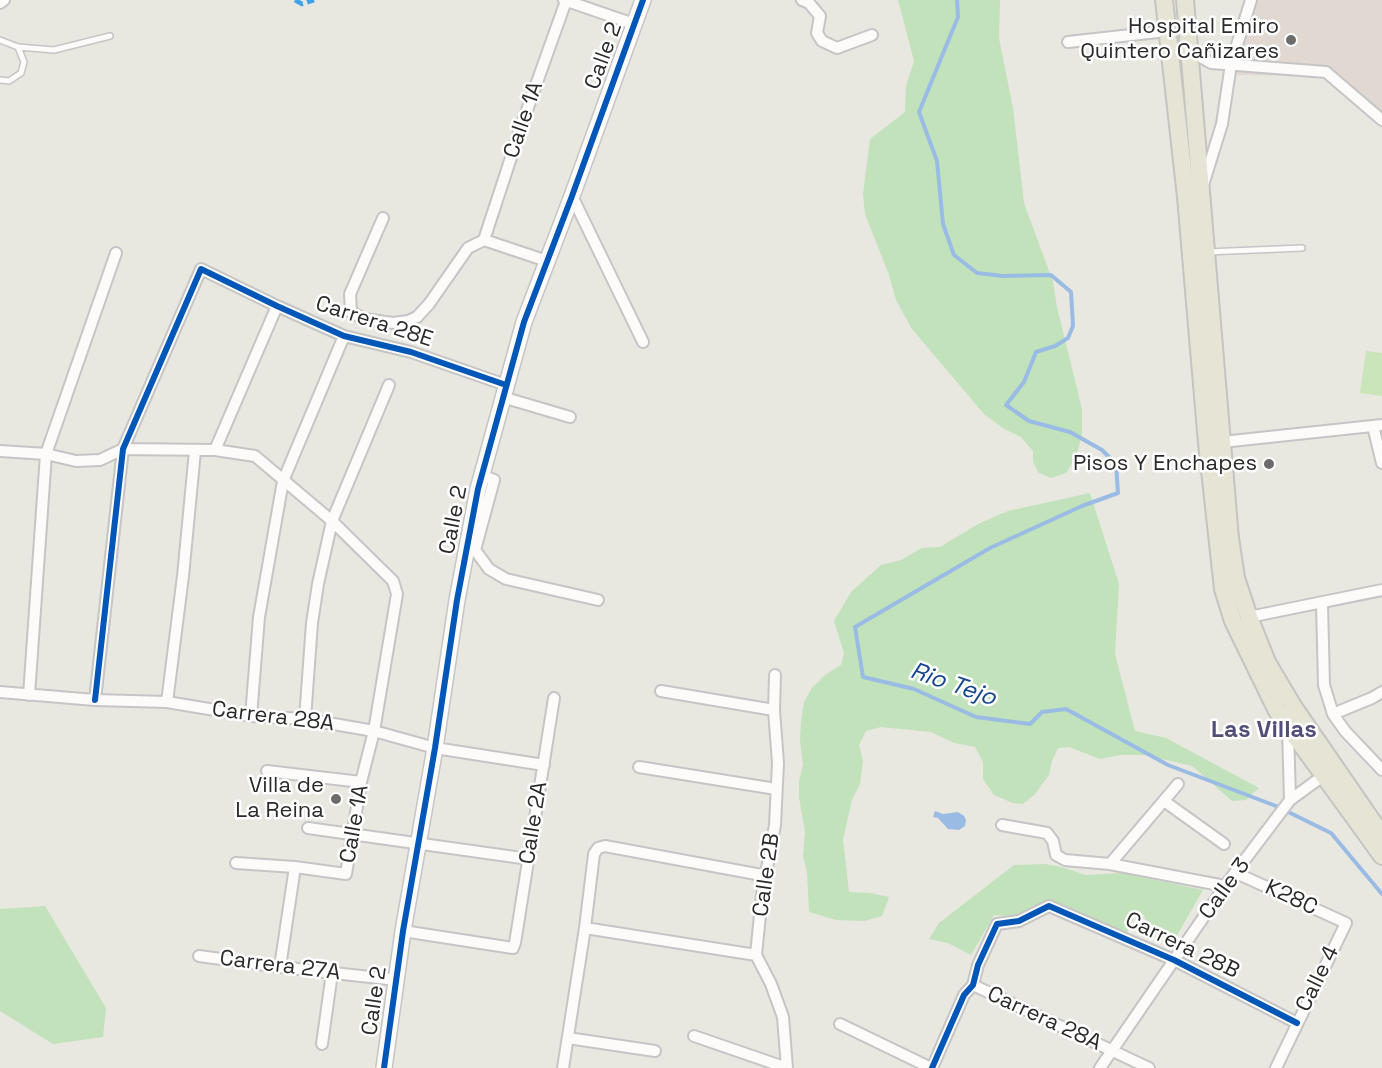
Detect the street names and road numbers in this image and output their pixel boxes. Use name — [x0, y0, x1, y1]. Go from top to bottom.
street label: Calle 2 — [580, 19, 628, 93]
street label: Calle 1A — [499, 78, 549, 162]
street label: Carrera 28E — [312, 291, 436, 353]
street label: Calle 2 — [434, 483, 474, 557]
street label: Carrera 28A — [210, 696, 336, 738]
street label: Calle 2A — [514, 780, 554, 866]
street label: Calle 1A — [335, 783, 375, 865]
street label: Calle 2B — [748, 832, 786, 918]
street label: Calle 3 — [1194, 853, 1256, 925]
street label: K28C — [1261, 875, 1321, 921]
street label: Carrera 28B — [1121, 907, 1243, 985]
street label: Calle 4 — [1291, 942, 1345, 1016]
street label: Carrera 27A — [218, 945, 342, 987]
street label: Calle 2 — [357, 965, 393, 1037]
street label: Carrera 28A — [983, 981, 1105, 1057]

